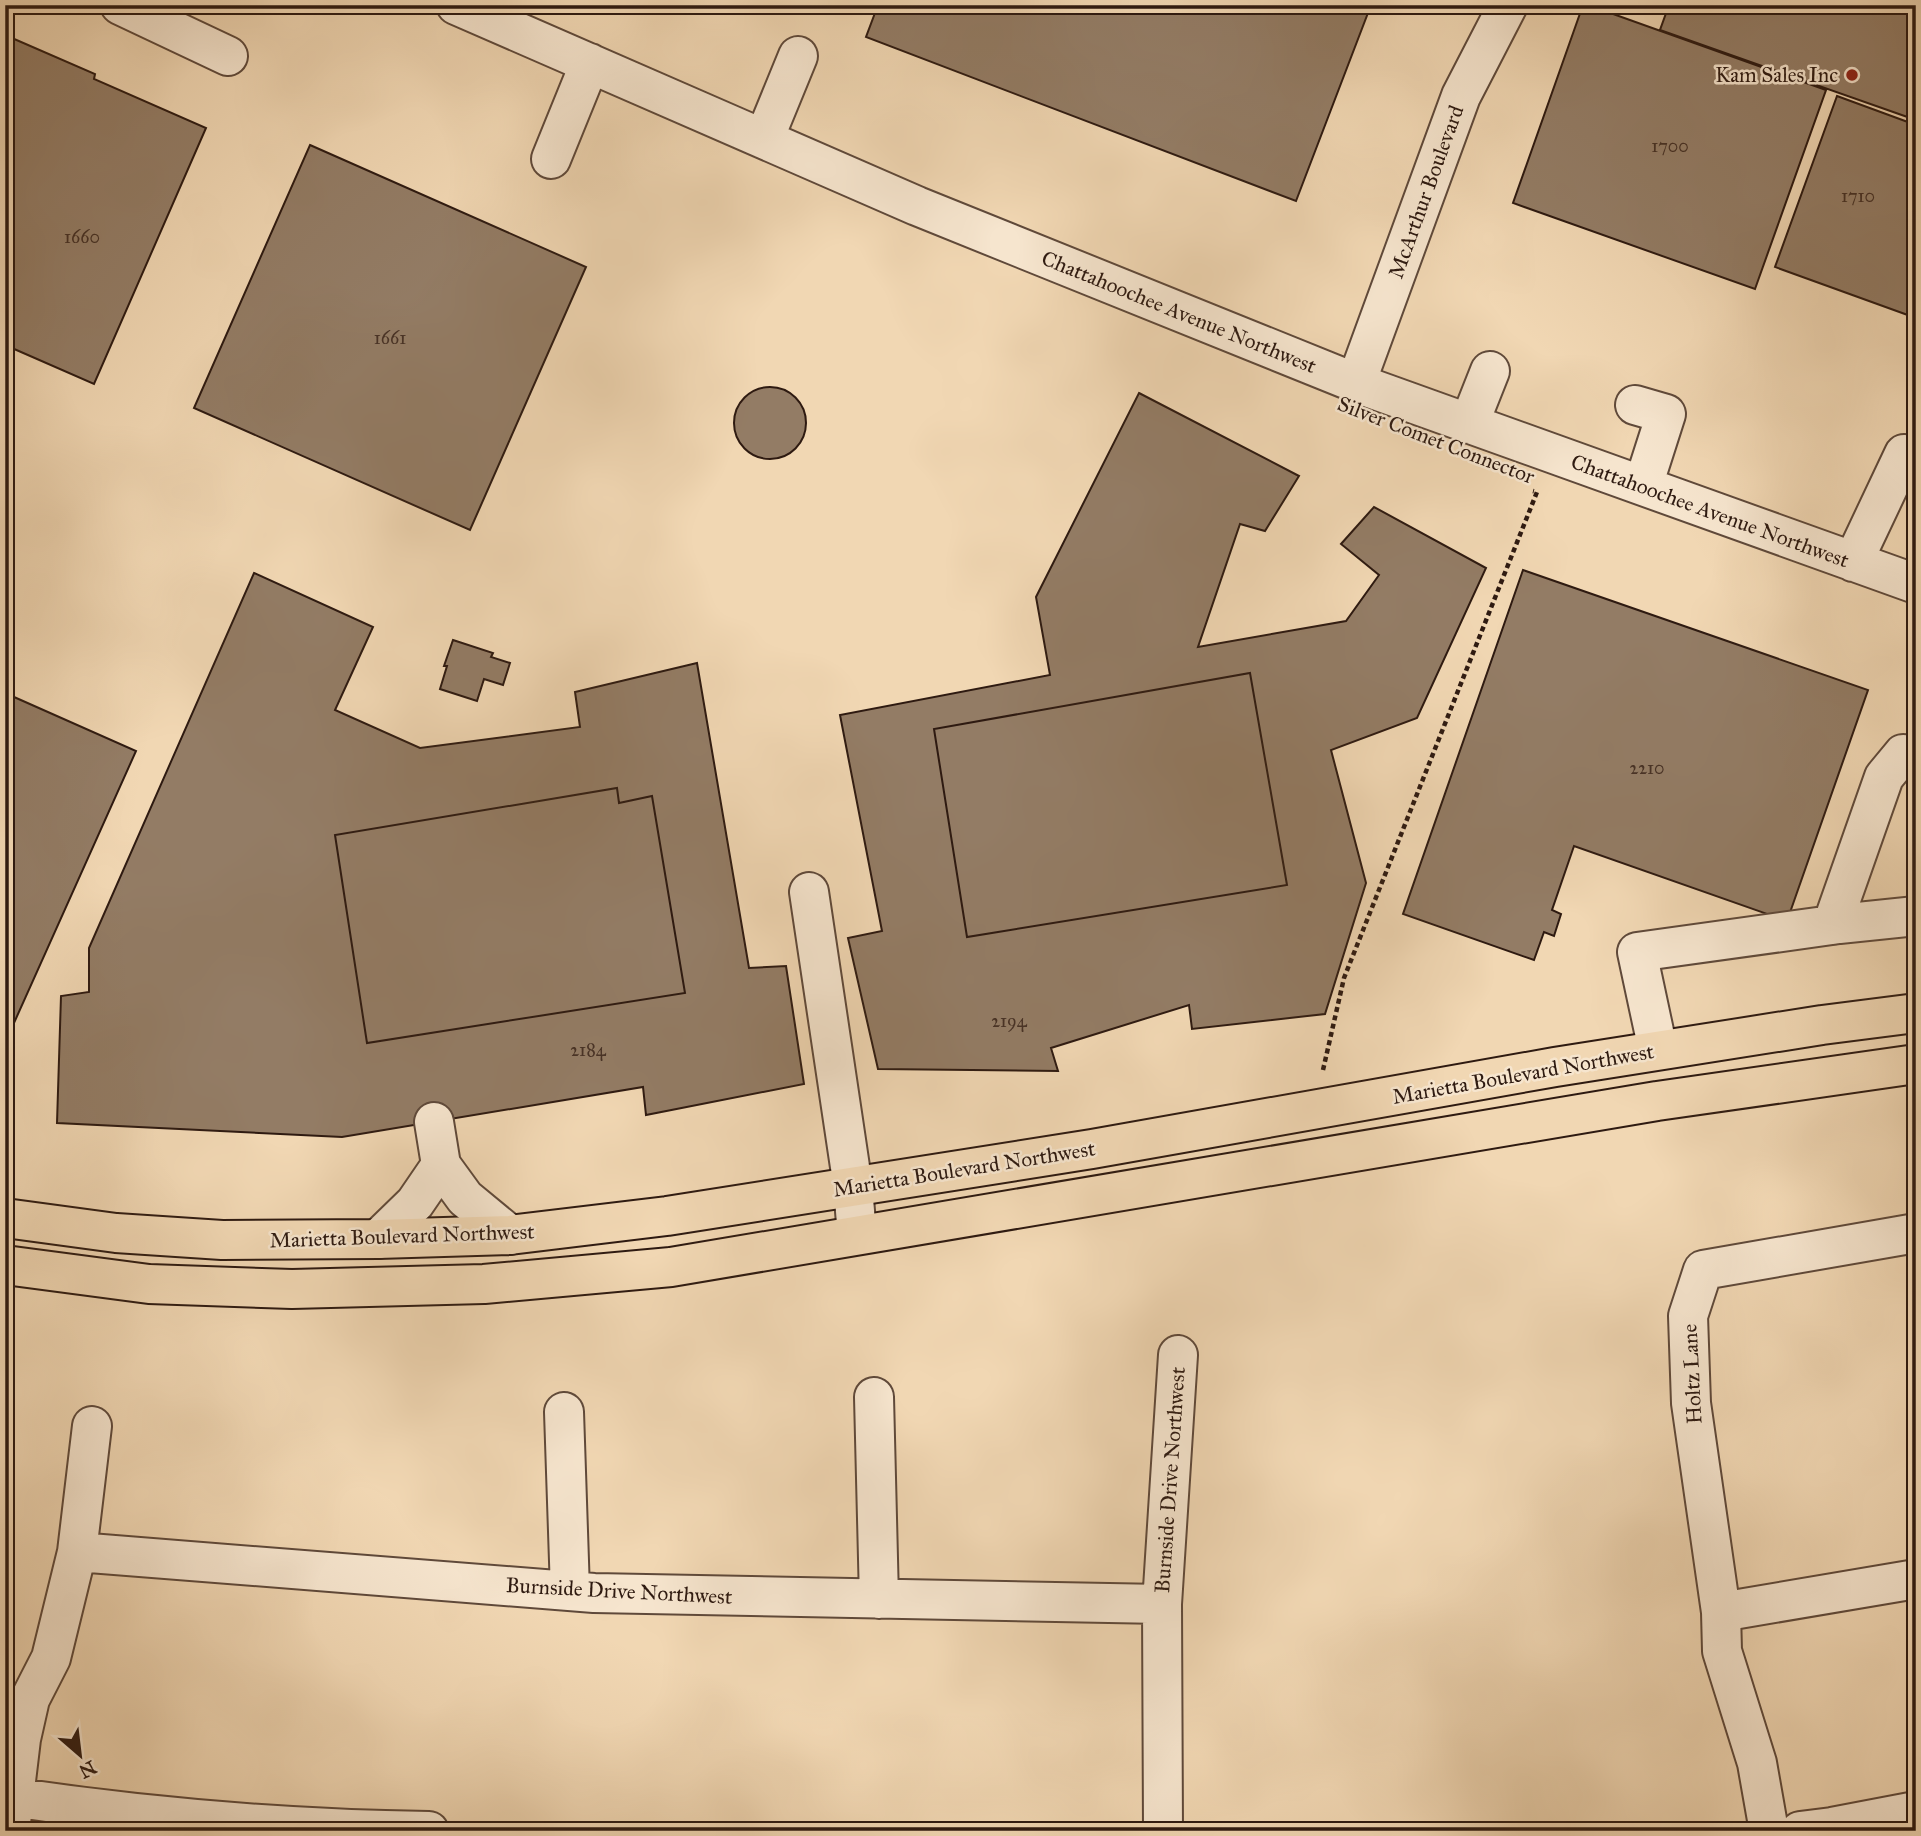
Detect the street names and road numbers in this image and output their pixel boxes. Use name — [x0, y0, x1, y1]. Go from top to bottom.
street label: McArthur Boulevard — [1383, 101, 1470, 282]
street label: Chattahoochee Avenue Northwest — [1038, 245, 1321, 379]
street label: Silver Comet Connector — [1334, 390, 1538, 490]
street label: Chattahoochee Avenue Northwest — [1567, 449, 1853, 574]
street label: Marietta Boulevard Northwest — [1390, 1038, 1656, 1110]
street label: Marietta Boulevard Northwest — [831, 1135, 1098, 1203]
street label: Marietta Boulevard Northwest — [269, 1218, 536, 1254]
street label: Holtz Lane — [1676, 1323, 1708, 1425]
street label: Burnside Drive Northwest — [1149, 1365, 1191, 1594]
street label: Burnside Drive Northwest — [505, 1572, 734, 1610]

